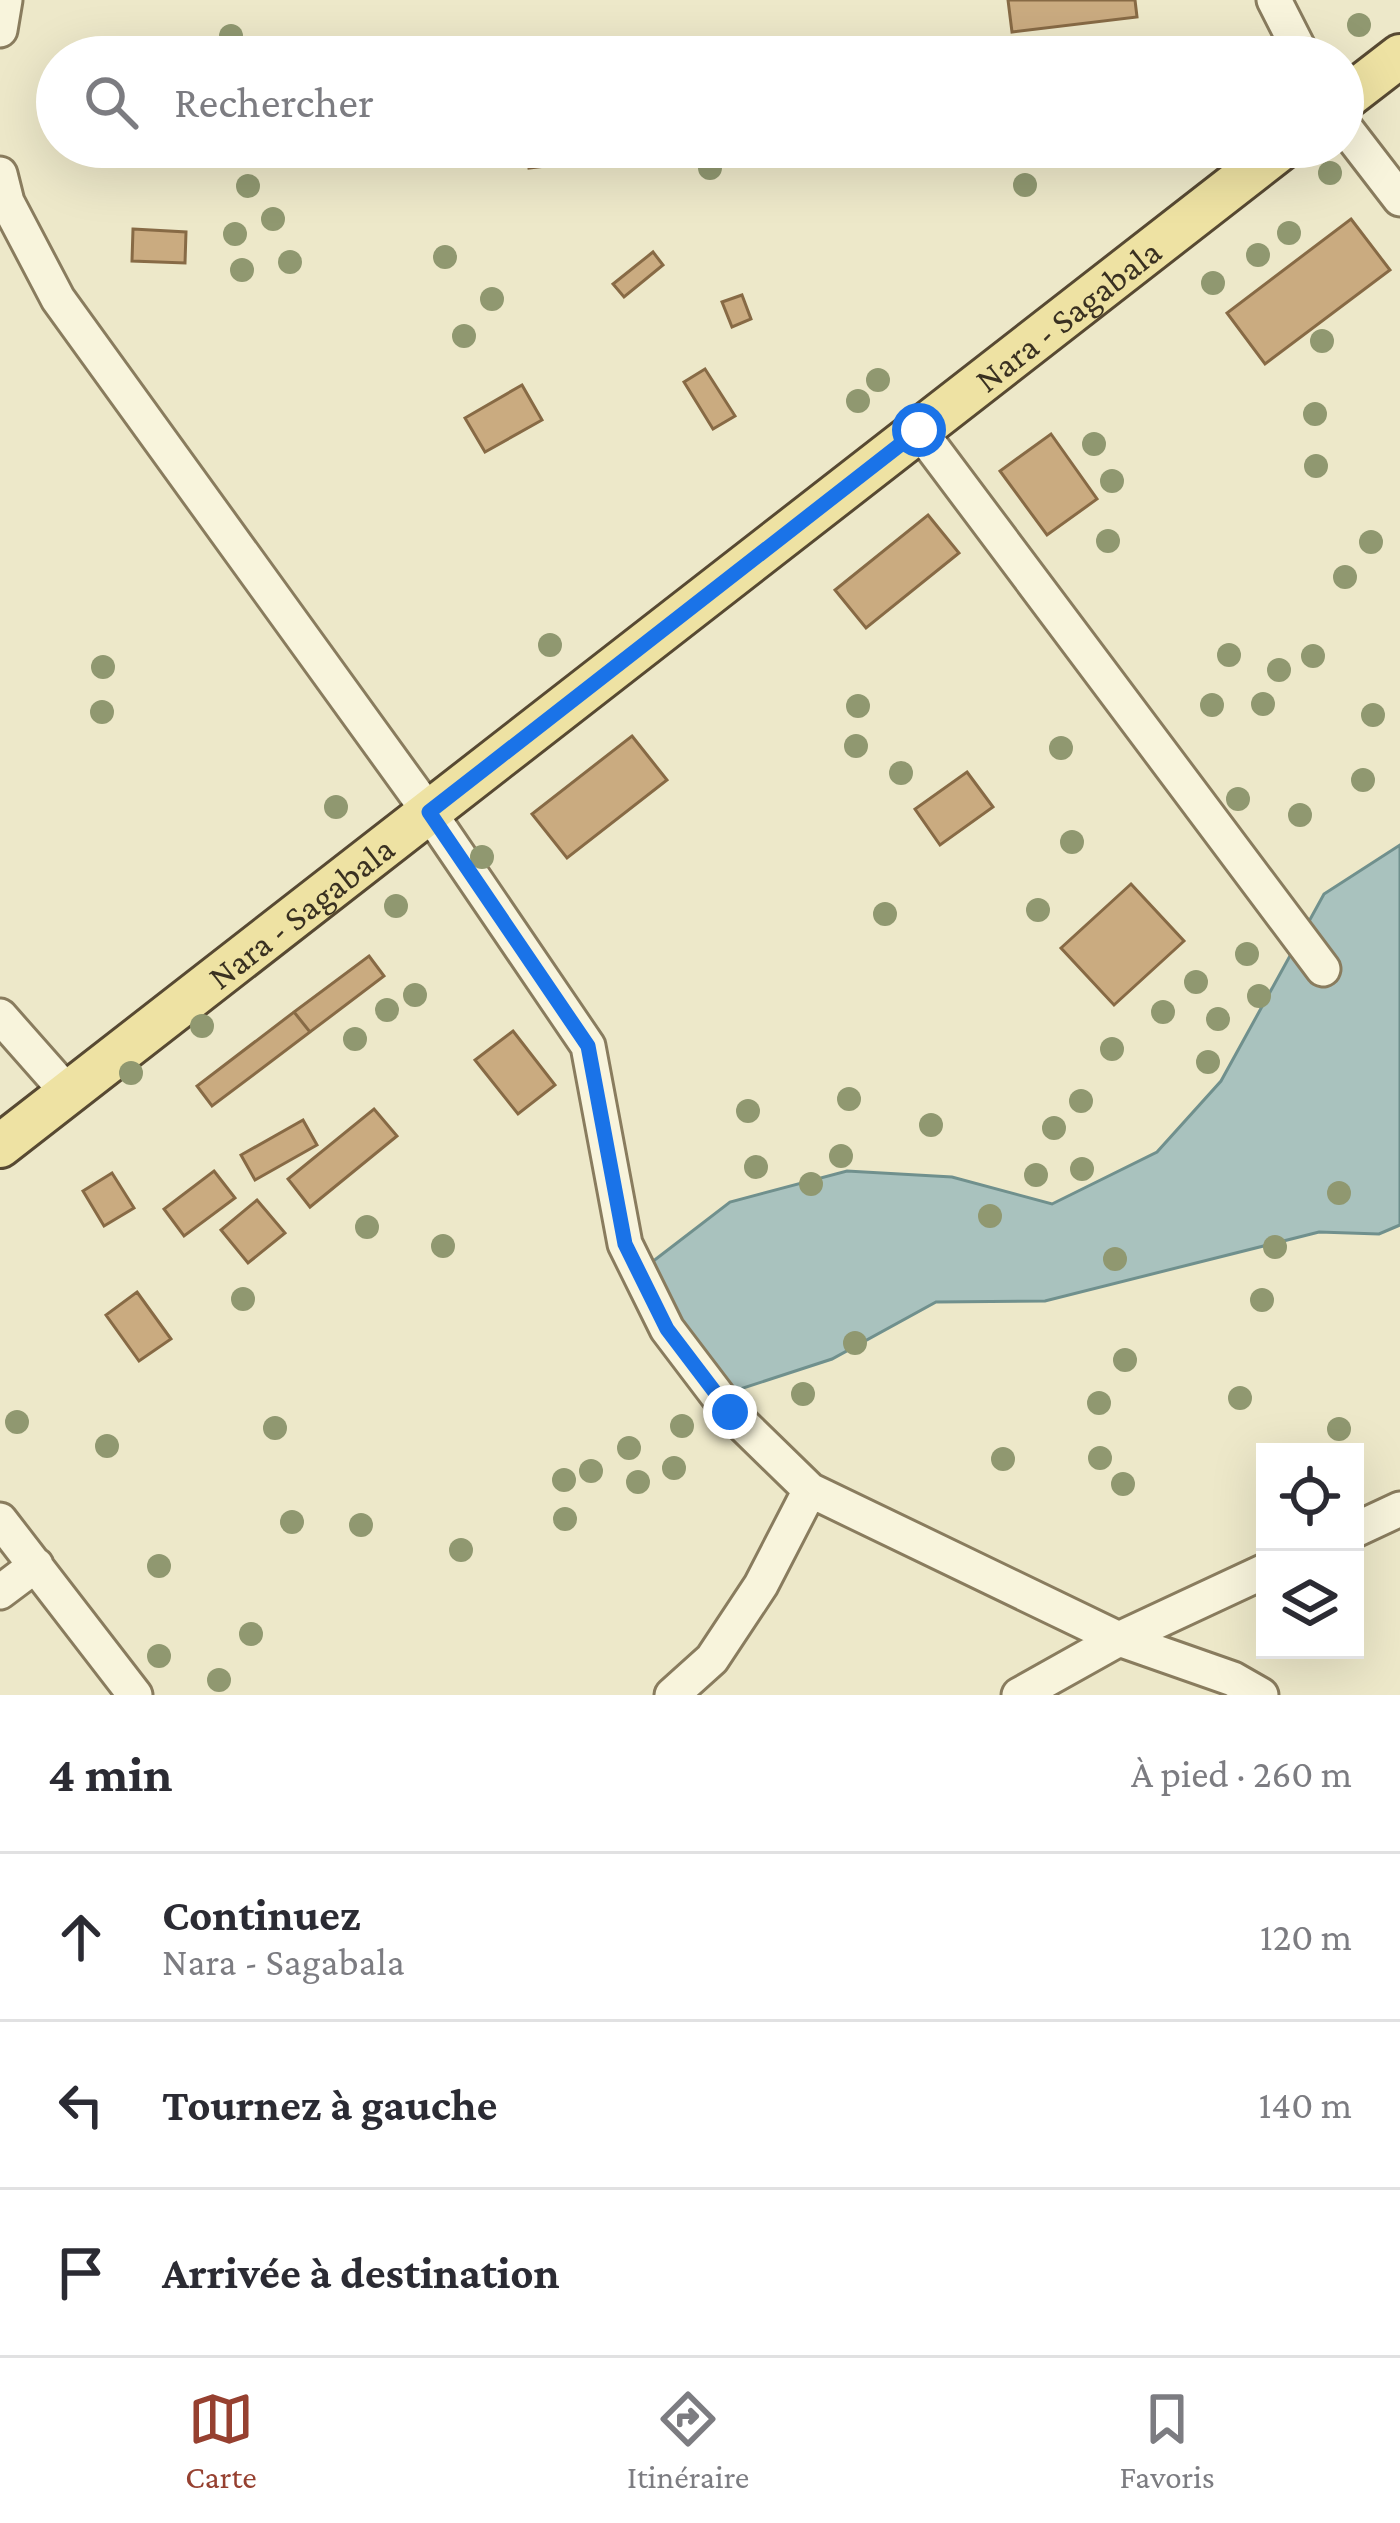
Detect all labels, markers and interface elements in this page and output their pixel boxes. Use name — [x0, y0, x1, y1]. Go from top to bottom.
search box — [36, 36, 1364, 168]
icon: search — [78, 69, 144, 135]
text: Rechercher — [174, 77, 374, 127]
street label: Nara - Sagabala — [967, 231, 1169, 400]
route start — [892, 403, 946, 457]
street label: Nara - Sagabala — [200, 828, 402, 997]
route end — [703, 1385, 757, 1439]
map controls — [1256, 1443, 1364, 1659]
button: locate — [1256, 1443, 1364, 1551]
button: layers — [1256, 1551, 1364, 1659]
text: 4 min — [48, 1745, 173, 1802]
text: À pied · 260 m — [1131, 1752, 1352, 1795]
text: Continuez — [162, 1890, 361, 1940]
icon: ahead — [48, 1904, 114, 1970]
text: 120 m — [1260, 1915, 1352, 1958]
text: Nara - Sagabala — [162, 1940, 405, 1983]
icon: left — [48, 2072, 114, 2138]
text: Tournez à gauche — [162, 2080, 497, 2130]
text: 140 m — [1258, 2083, 1352, 2126]
icon: arrive — [48, 2240, 114, 2306]
text: Arrivée à destination — [162, 2248, 560, 2298]
tab: Carte — [185, 2386, 257, 2495]
tab: Itinéraire — [627, 2386, 749, 2495]
tab: Favoris — [1120, 2386, 1215, 2495]

